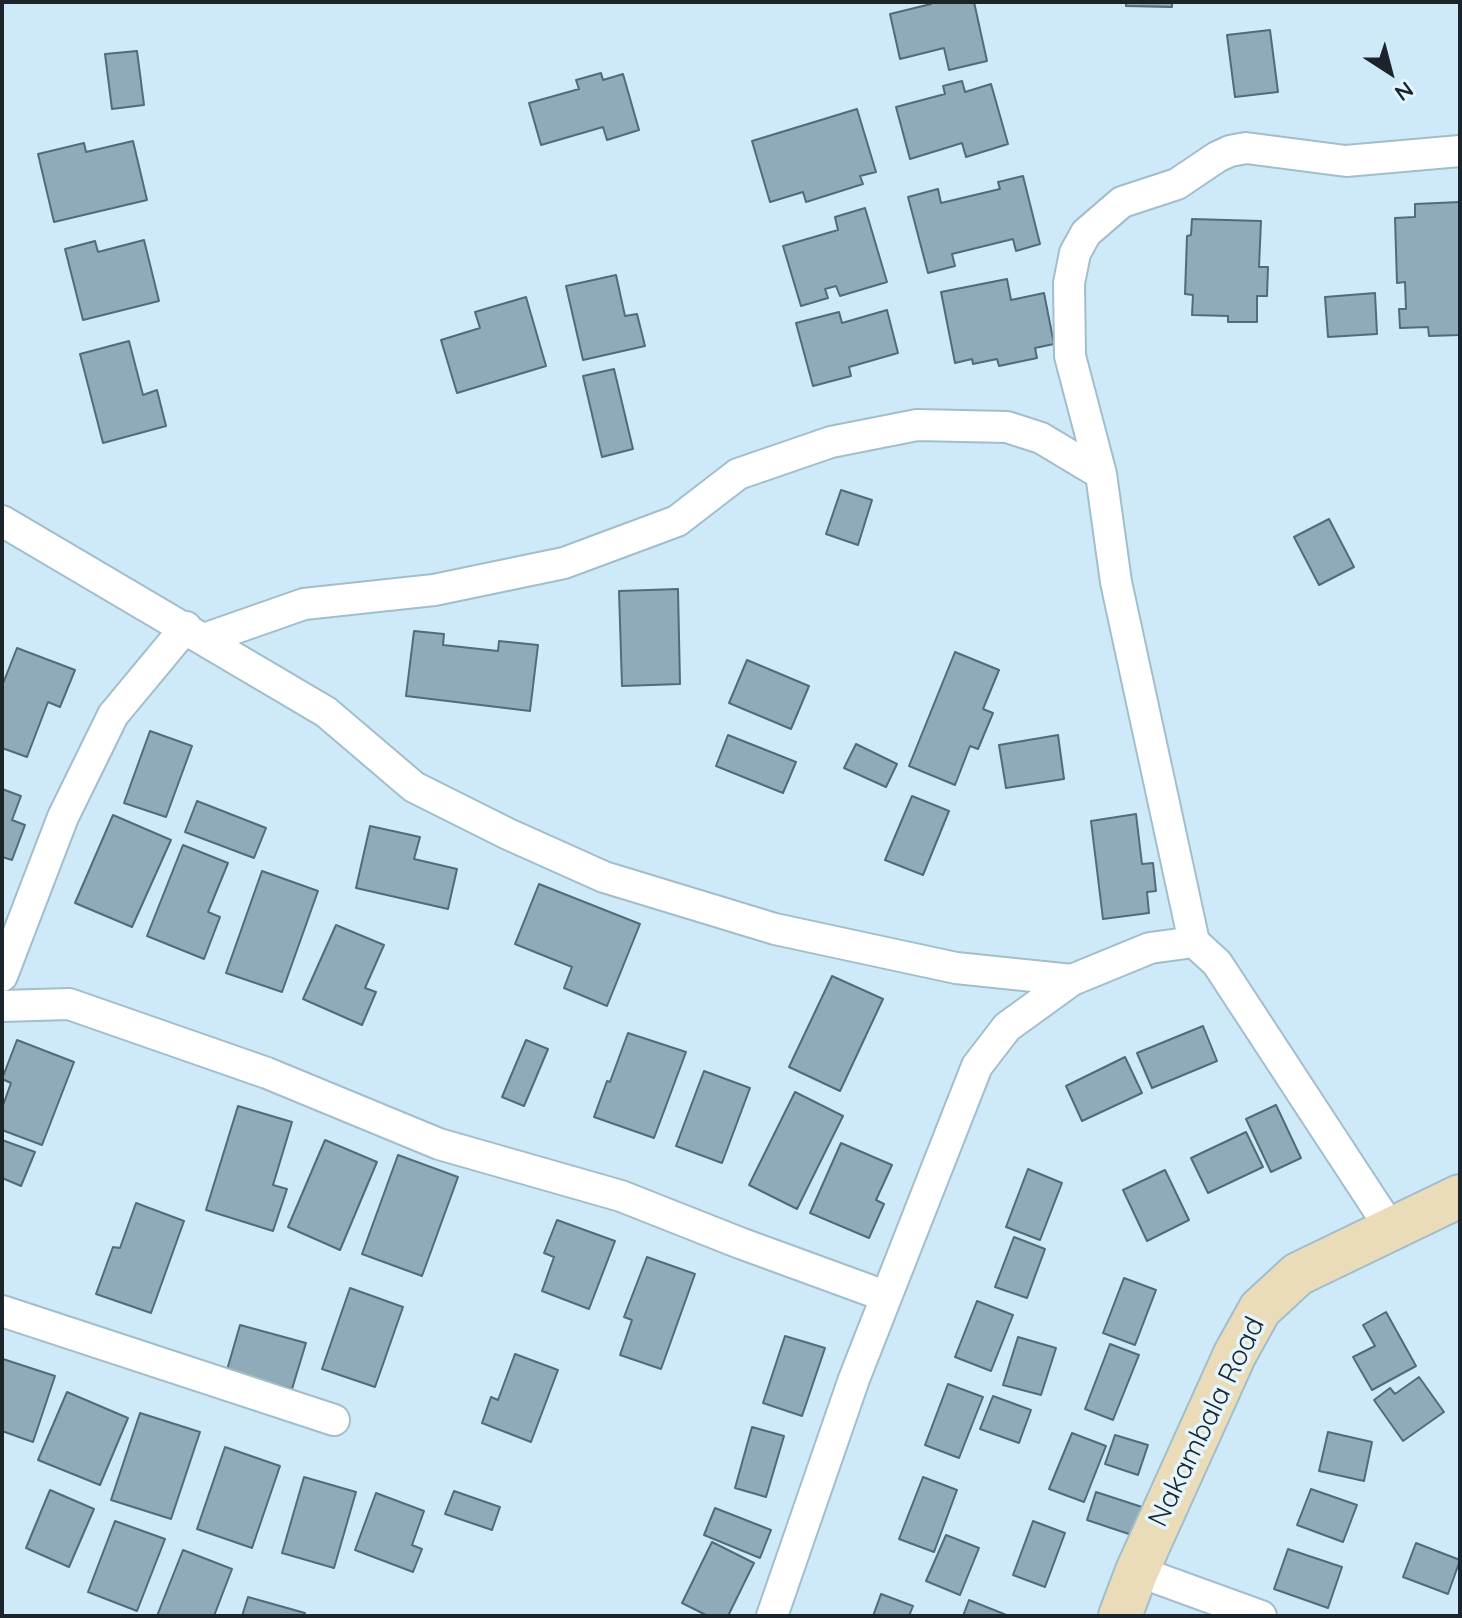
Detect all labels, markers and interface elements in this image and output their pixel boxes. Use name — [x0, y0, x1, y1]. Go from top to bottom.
north arrow — [1350, 32, 1430, 112]
text: N — [1389, 75, 1419, 107]
street label: Nakambala Road — [1142, 1312, 1272, 1532]

